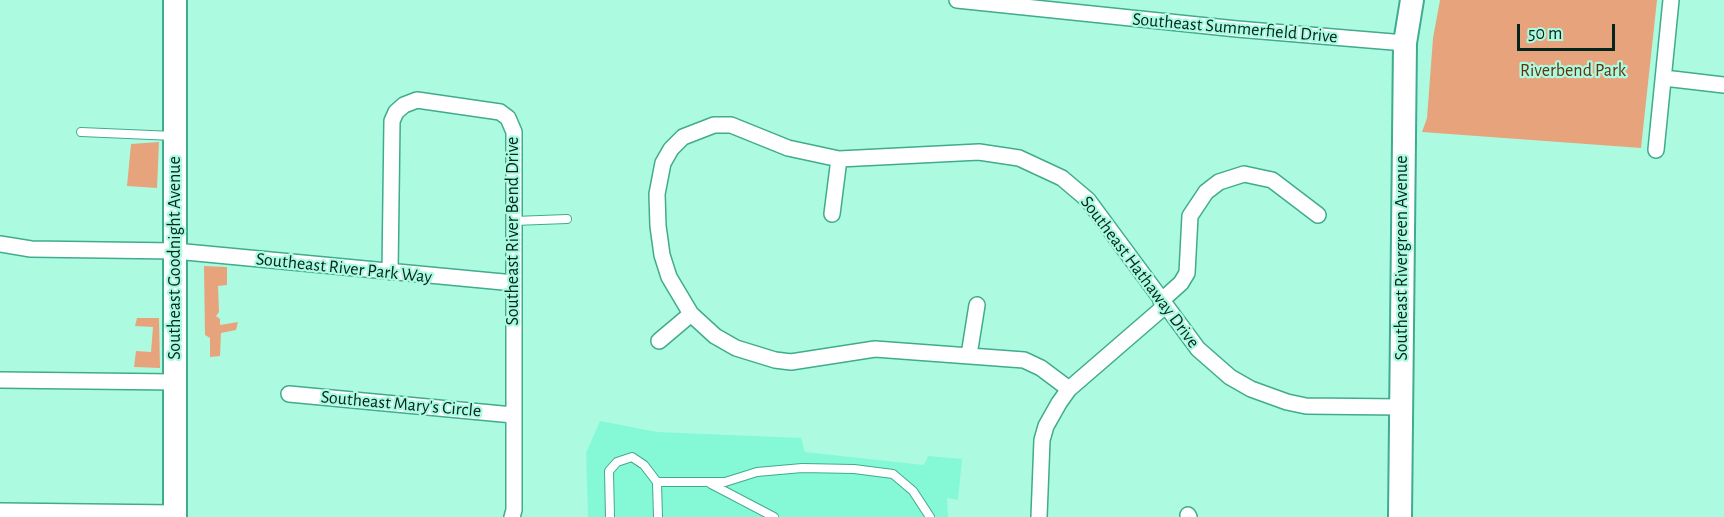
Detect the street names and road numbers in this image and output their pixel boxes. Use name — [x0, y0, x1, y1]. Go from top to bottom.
street label: Southeast Summerfield Drive — [1131, 8, 1339, 48]
street label: Southeast River Bend Drive — [502, 137, 524, 325]
street label: Southeast Goodnight Avenue — [164, 156, 186, 360]
street label: Southeast Rivergreen Avenue — [1391, 156, 1413, 360]
street label: Southeast Hathaway Drive — [1076, 192, 1204, 352]
street label: Southeast River Park Way — [255, 248, 433, 288]
street label: Southeast Mary's Circle — [320, 386, 482, 422]

